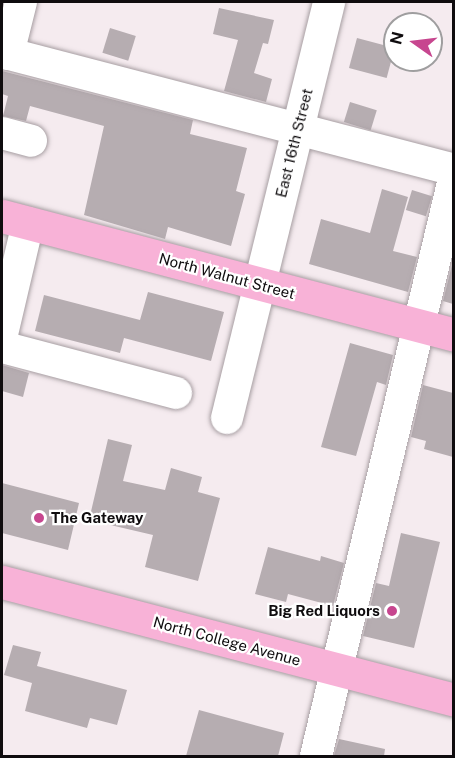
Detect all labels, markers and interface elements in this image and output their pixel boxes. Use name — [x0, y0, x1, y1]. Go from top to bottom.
north arrow — [383, 12, 443, 72]
text: N — [386, 30, 408, 46]
street label: East 16th Street — [272, 87, 316, 199]
street label: North Walnut Street — [157, 249, 297, 303]
place label: The Gateway — [51, 509, 143, 527]
marker: The Gateway — [32, 511, 46, 525]
place label: Big Red Liquors — [268, 602, 380, 620]
marker: Big Red Liquors — [385, 604, 399, 618]
street label: North College Avenue — [151, 613, 303, 669]

